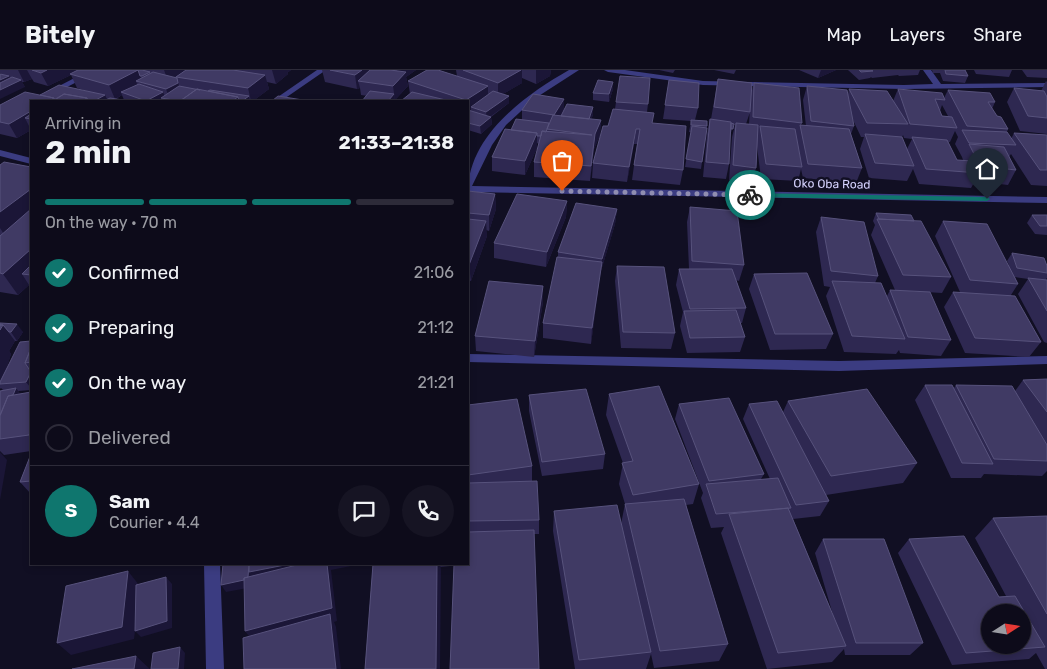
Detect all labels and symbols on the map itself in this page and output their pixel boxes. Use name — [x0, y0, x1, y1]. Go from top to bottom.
pin — [541, 140, 583, 191]
pin — [966, 148, 1008, 199]
courier — [725, 170, 775, 220]
street label: Oko Oba Road — [793, 176, 871, 192]
north arrow — [981, 604, 1031, 654]

